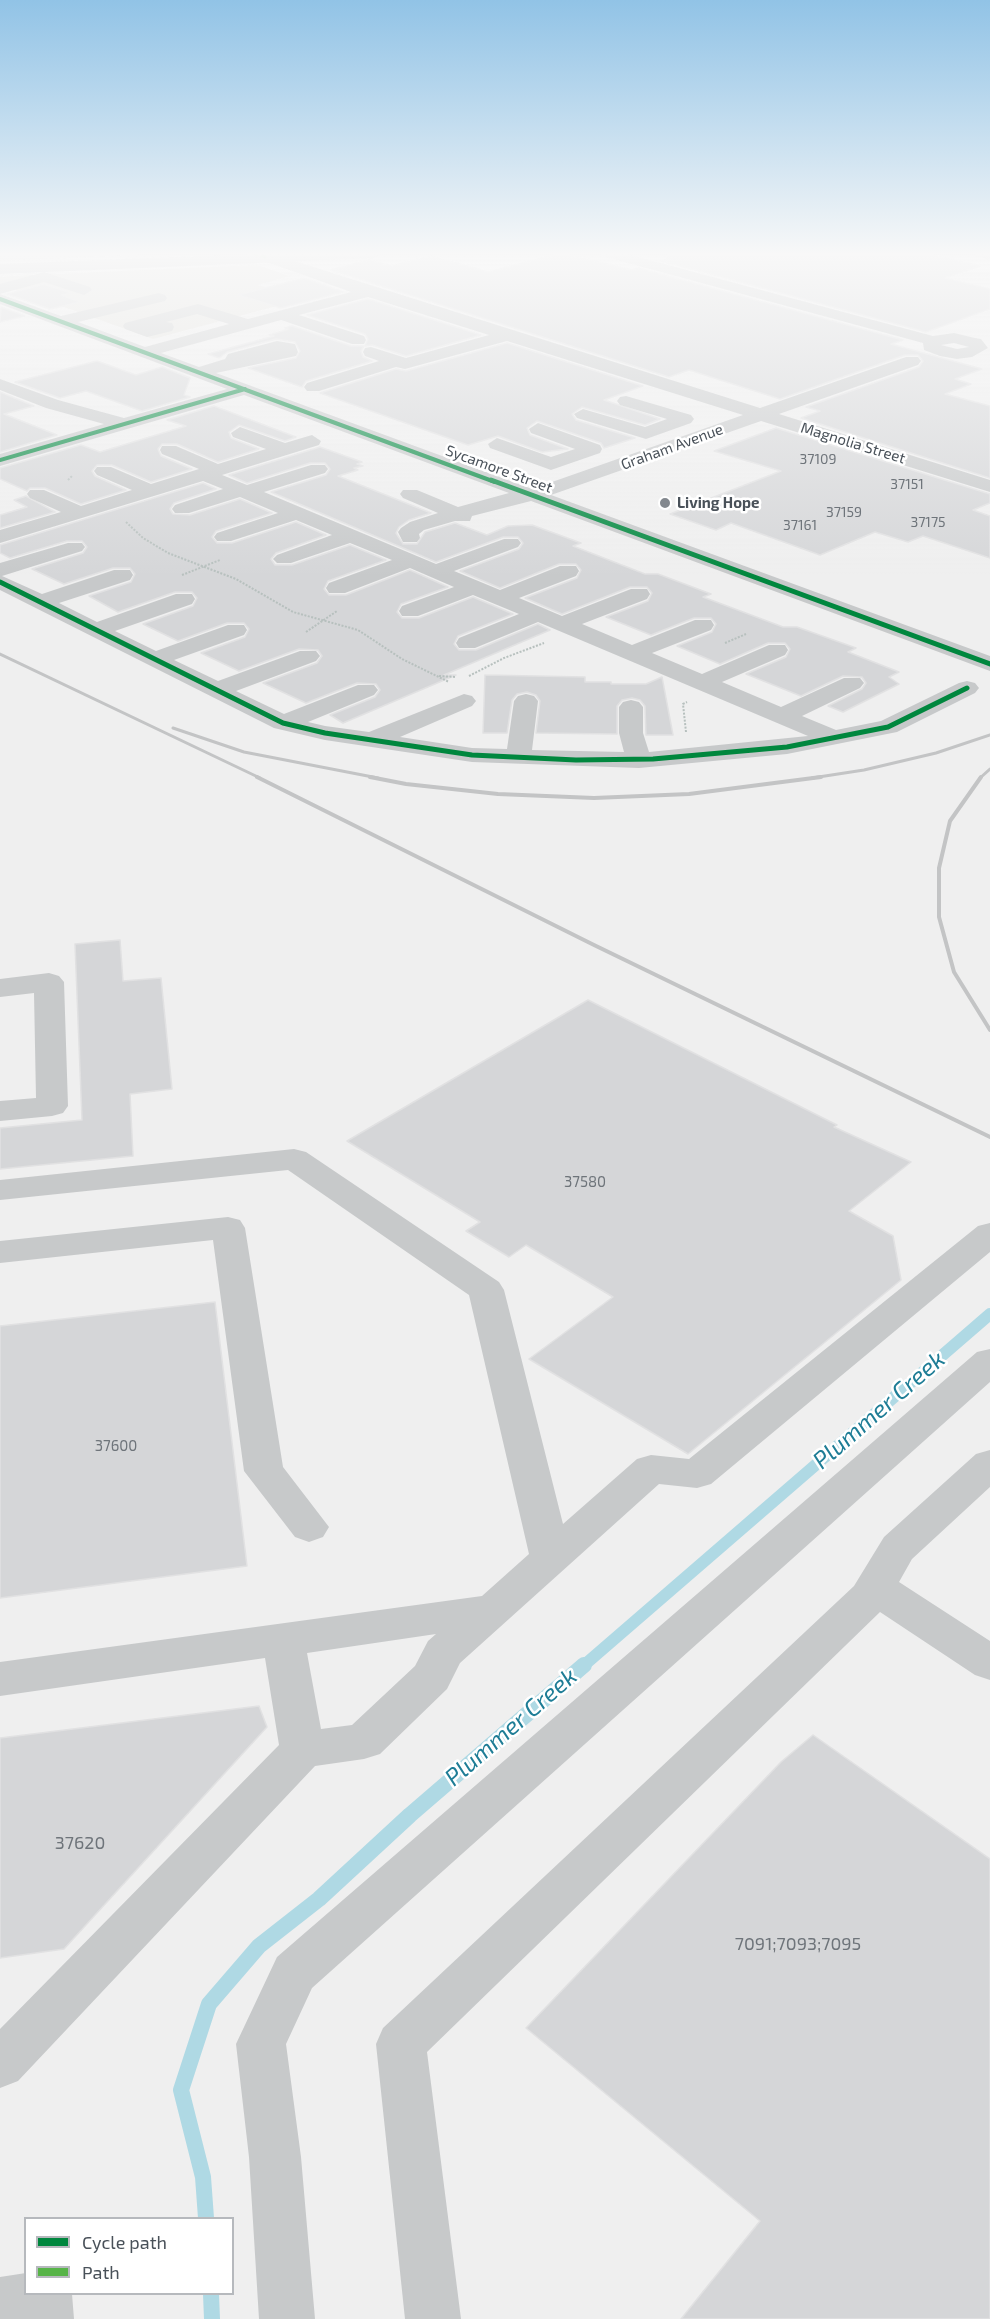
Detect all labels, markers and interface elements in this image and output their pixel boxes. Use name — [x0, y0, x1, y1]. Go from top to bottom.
street label: Magnolia Street — [799, 419, 907, 467]
street label: Graham Avenue — [618, 420, 726, 474]
street label: Sycamore Street — [443, 441, 555, 497]
house number: 37109 — [800, 451, 836, 467]
house number: 37151 — [890, 476, 924, 492]
place label: Living Hope — [677, 494, 759, 512]
marker: Living Hope — [658, 496, 672, 510]
house number: 37159 — [826, 504, 862, 520]
house number: 37175 — [910, 514, 946, 530]
house number: 37161 — [783, 517, 817, 533]
house number: 37580 — [564, 1173, 606, 1191]
water label: Plummer Creek — [807, 1345, 951, 1475]
house number: 37600 — [95, 1437, 137, 1455]
water label: Plummer Creek — [439, 1662, 583, 1792]
house number: 37620 — [55, 1832, 105, 1854]
house number: 7091;7093;7095 — [735, 1933, 861, 1955]
legend — [24, 2217, 234, 2295]
text: Cycle path — [82, 2231, 167, 2253]
text: Path — [82, 2261, 120, 2283]

